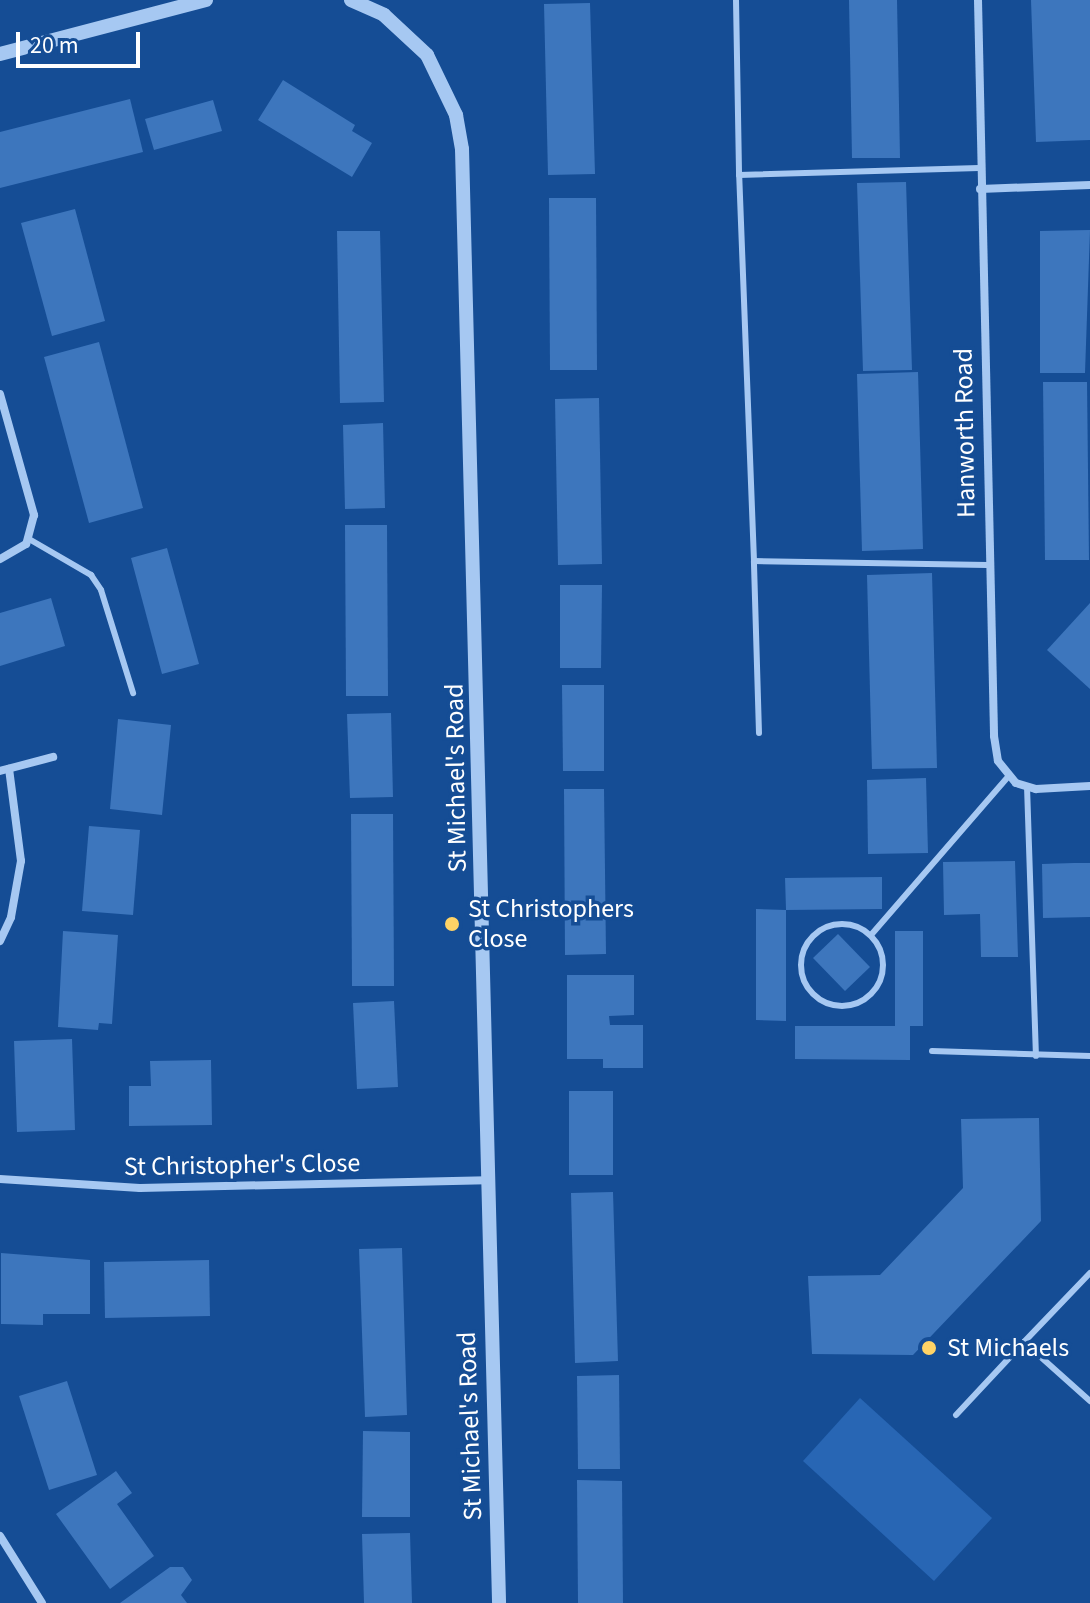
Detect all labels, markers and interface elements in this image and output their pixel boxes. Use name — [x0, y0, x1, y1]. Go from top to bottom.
scale bar — [20, 16, 144, 66]
text: 20 m — [30, 28, 79, 63]
street label: Hanworth Road — [948, 348, 982, 518]
street label: St Michael's Road — [439, 683, 473, 873]
place label: St Christophers Close — [468, 893, 634, 954]
marker: St Christophers Close — [443, 915, 461, 933]
street label: St Christopher's Close — [124, 1147, 360, 1183]
street label: St Michael's Road — [451, 1331, 489, 1521]
place label: St Michaels — [947, 1332, 1069, 1364]
marker: St Michaels — [918, 1337, 940, 1359]

